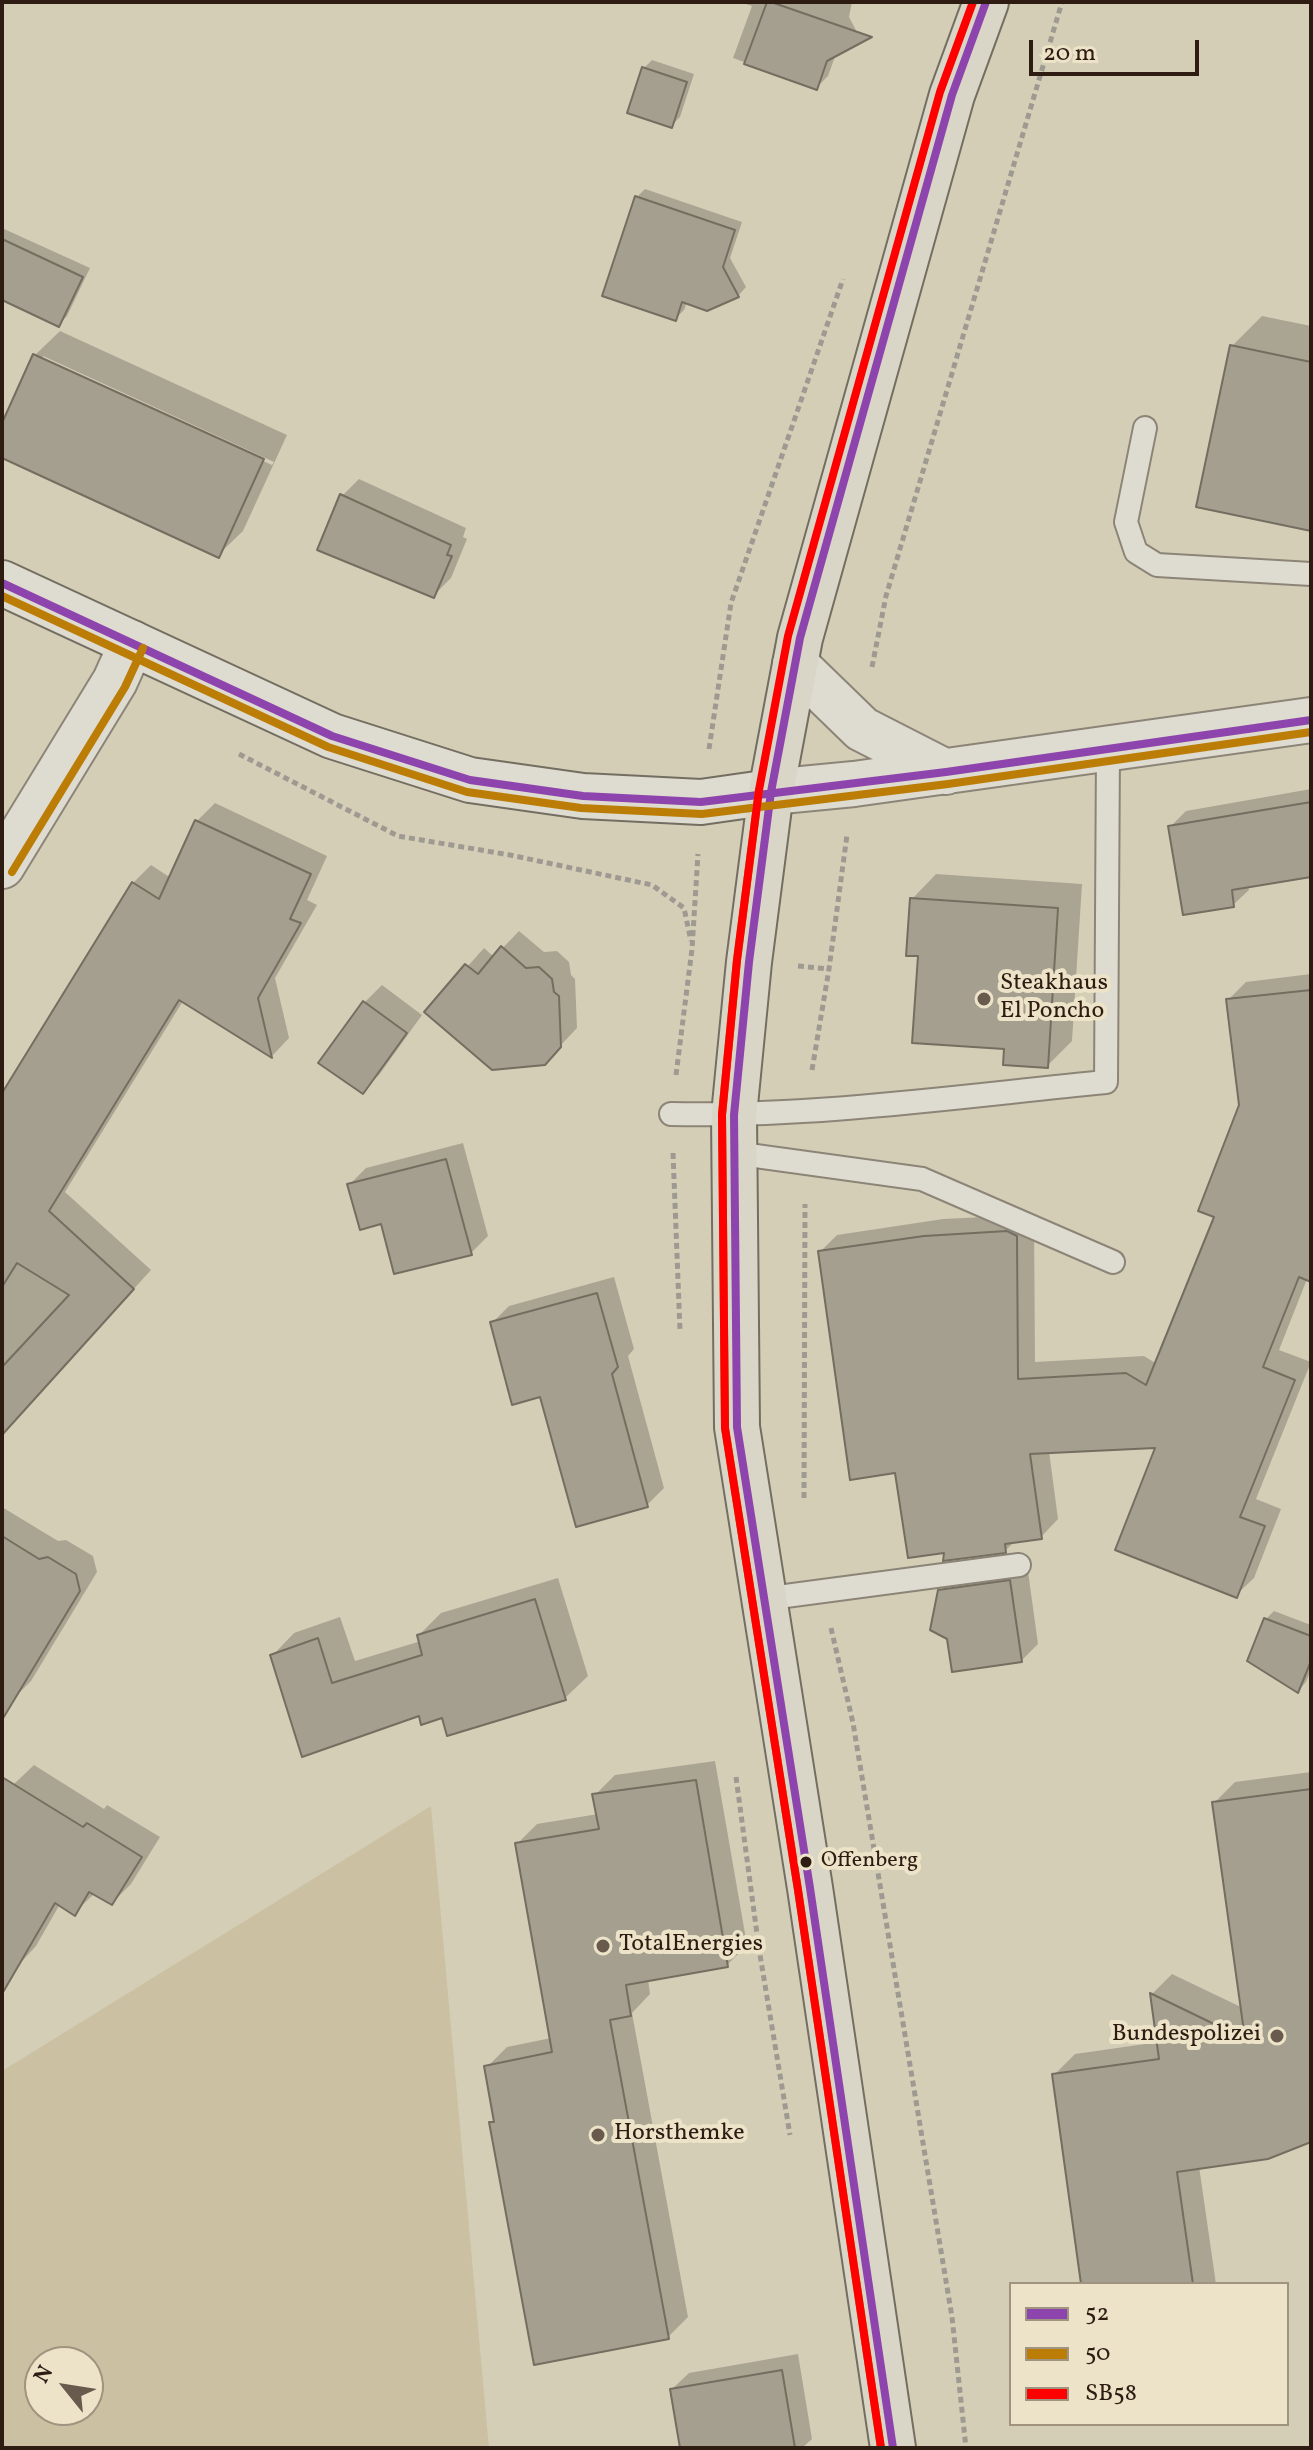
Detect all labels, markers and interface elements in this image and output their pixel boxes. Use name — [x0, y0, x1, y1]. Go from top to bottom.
scale bar — [1033, 24, 1203, 74]
text: 20 m — [1043, 37, 1096, 71]
place label: Steakhaus El Poncho — [1000, 971, 1108, 1027]
marker: Steakhaus El Poncho — [975, 990, 993, 1008]
place label: Offenberg — [821, 1849, 918, 1875]
marker: Offenberg — [798, 1854, 814, 1870]
place label: TotalEnergies — [619, 1932, 763, 1960]
marker: TotalEnergies — [594, 1937, 612, 1955]
place label: Bundespolizei — [1112, 2022, 1261, 2050]
marker: Bundespolizei — [1268, 2027, 1286, 2045]
place label: Horsthemke — [614, 2121, 745, 2149]
marker: Horsthemke — [589, 2126, 607, 2144]
legend — [1009, 2282, 1289, 2426]
text: 52 — [1085, 2297, 1109, 2331]
text: 50 — [1085, 2337, 1111, 2371]
north arrow — [24, 2346, 104, 2426]
text: N — [27, 2360, 62, 2389]
text: SB58 — [1085, 2377, 1137, 2411]

